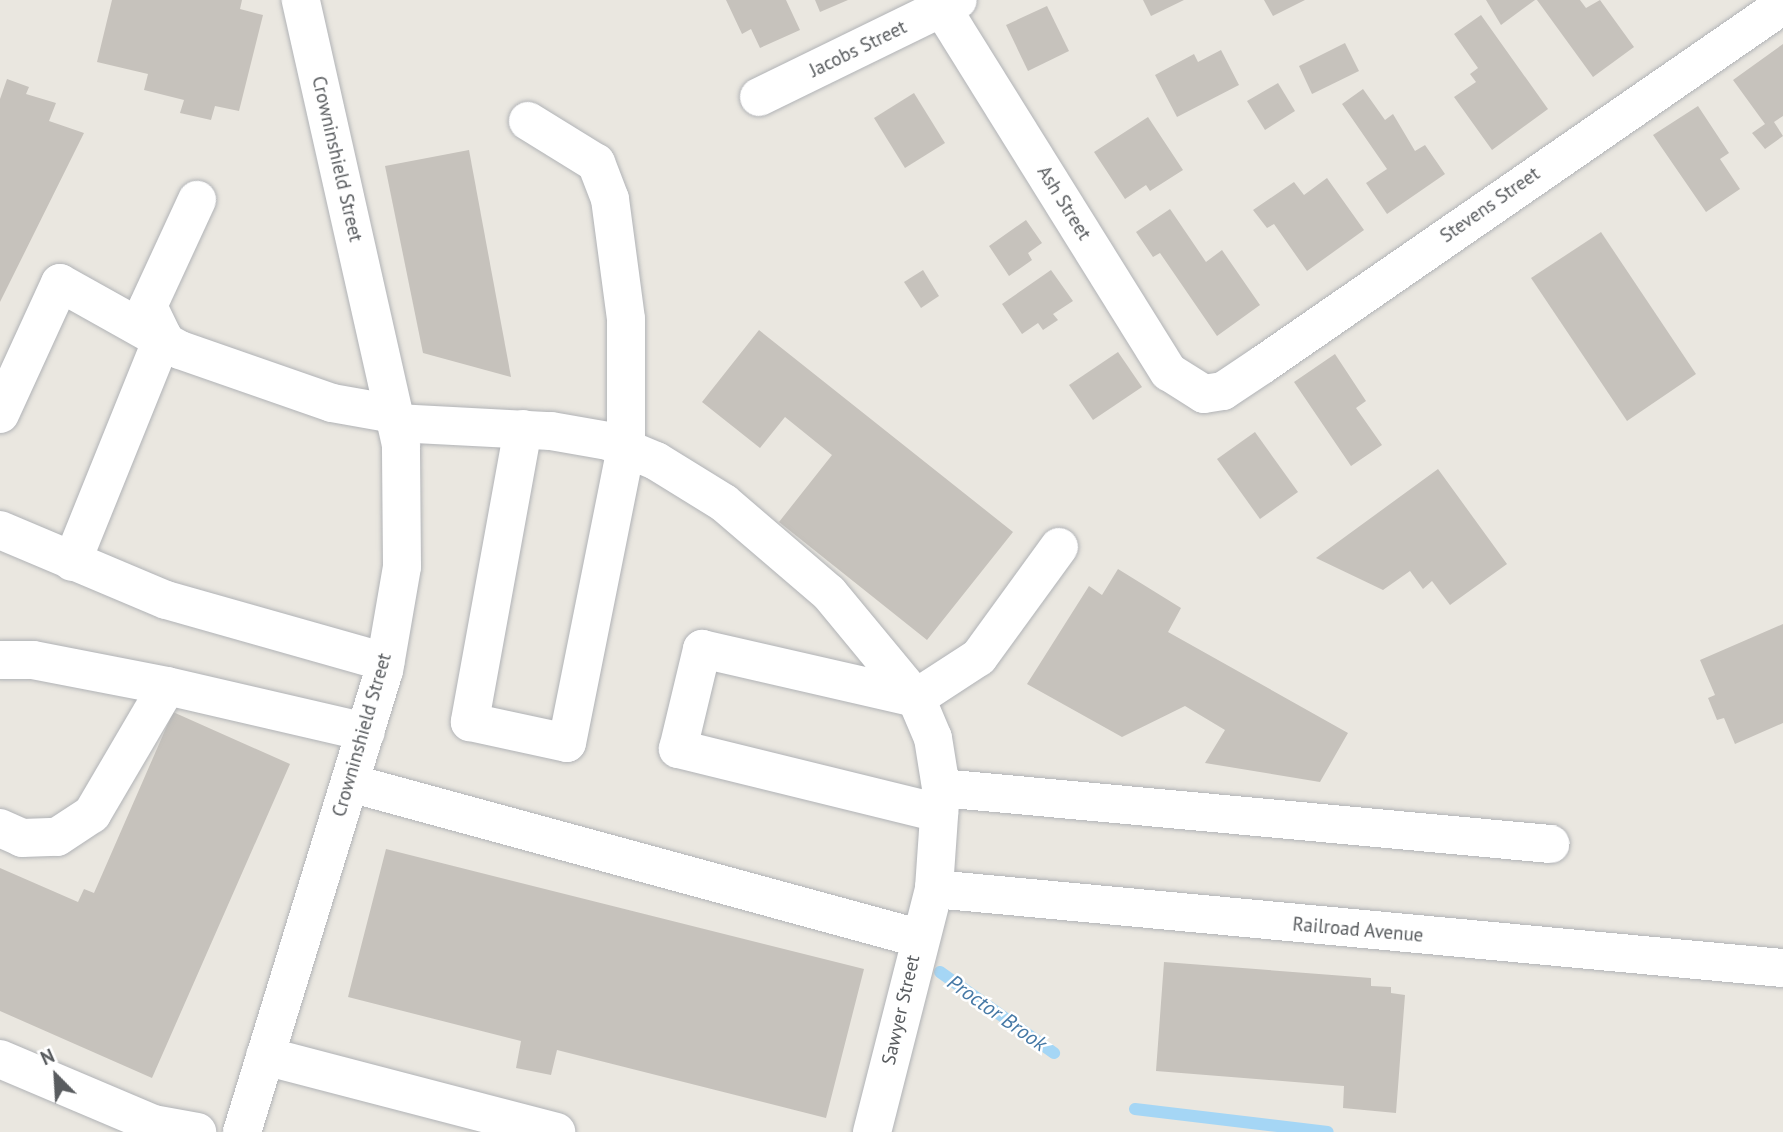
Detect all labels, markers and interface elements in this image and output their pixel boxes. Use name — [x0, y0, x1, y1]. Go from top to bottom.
street label: Jacobs Street — [806, 16, 910, 82]
street label: Crowninshield Street — [307, 74, 367, 244]
street label: Ash Street — [1032, 162, 1096, 244]
street label: Stevens Street — [1436, 162, 1544, 248]
street label: Crowninshield Street — [328, 650, 396, 820]
street label: Railroad Avenue — [1291, 913, 1425, 947]
street label: Sawyer Street — [877, 953, 925, 1067]
water label: Proctor Brook — [942, 969, 1052, 1057]
north arrow — [21, 1041, 91, 1111]
text: N — [37, 1043, 58, 1070]

